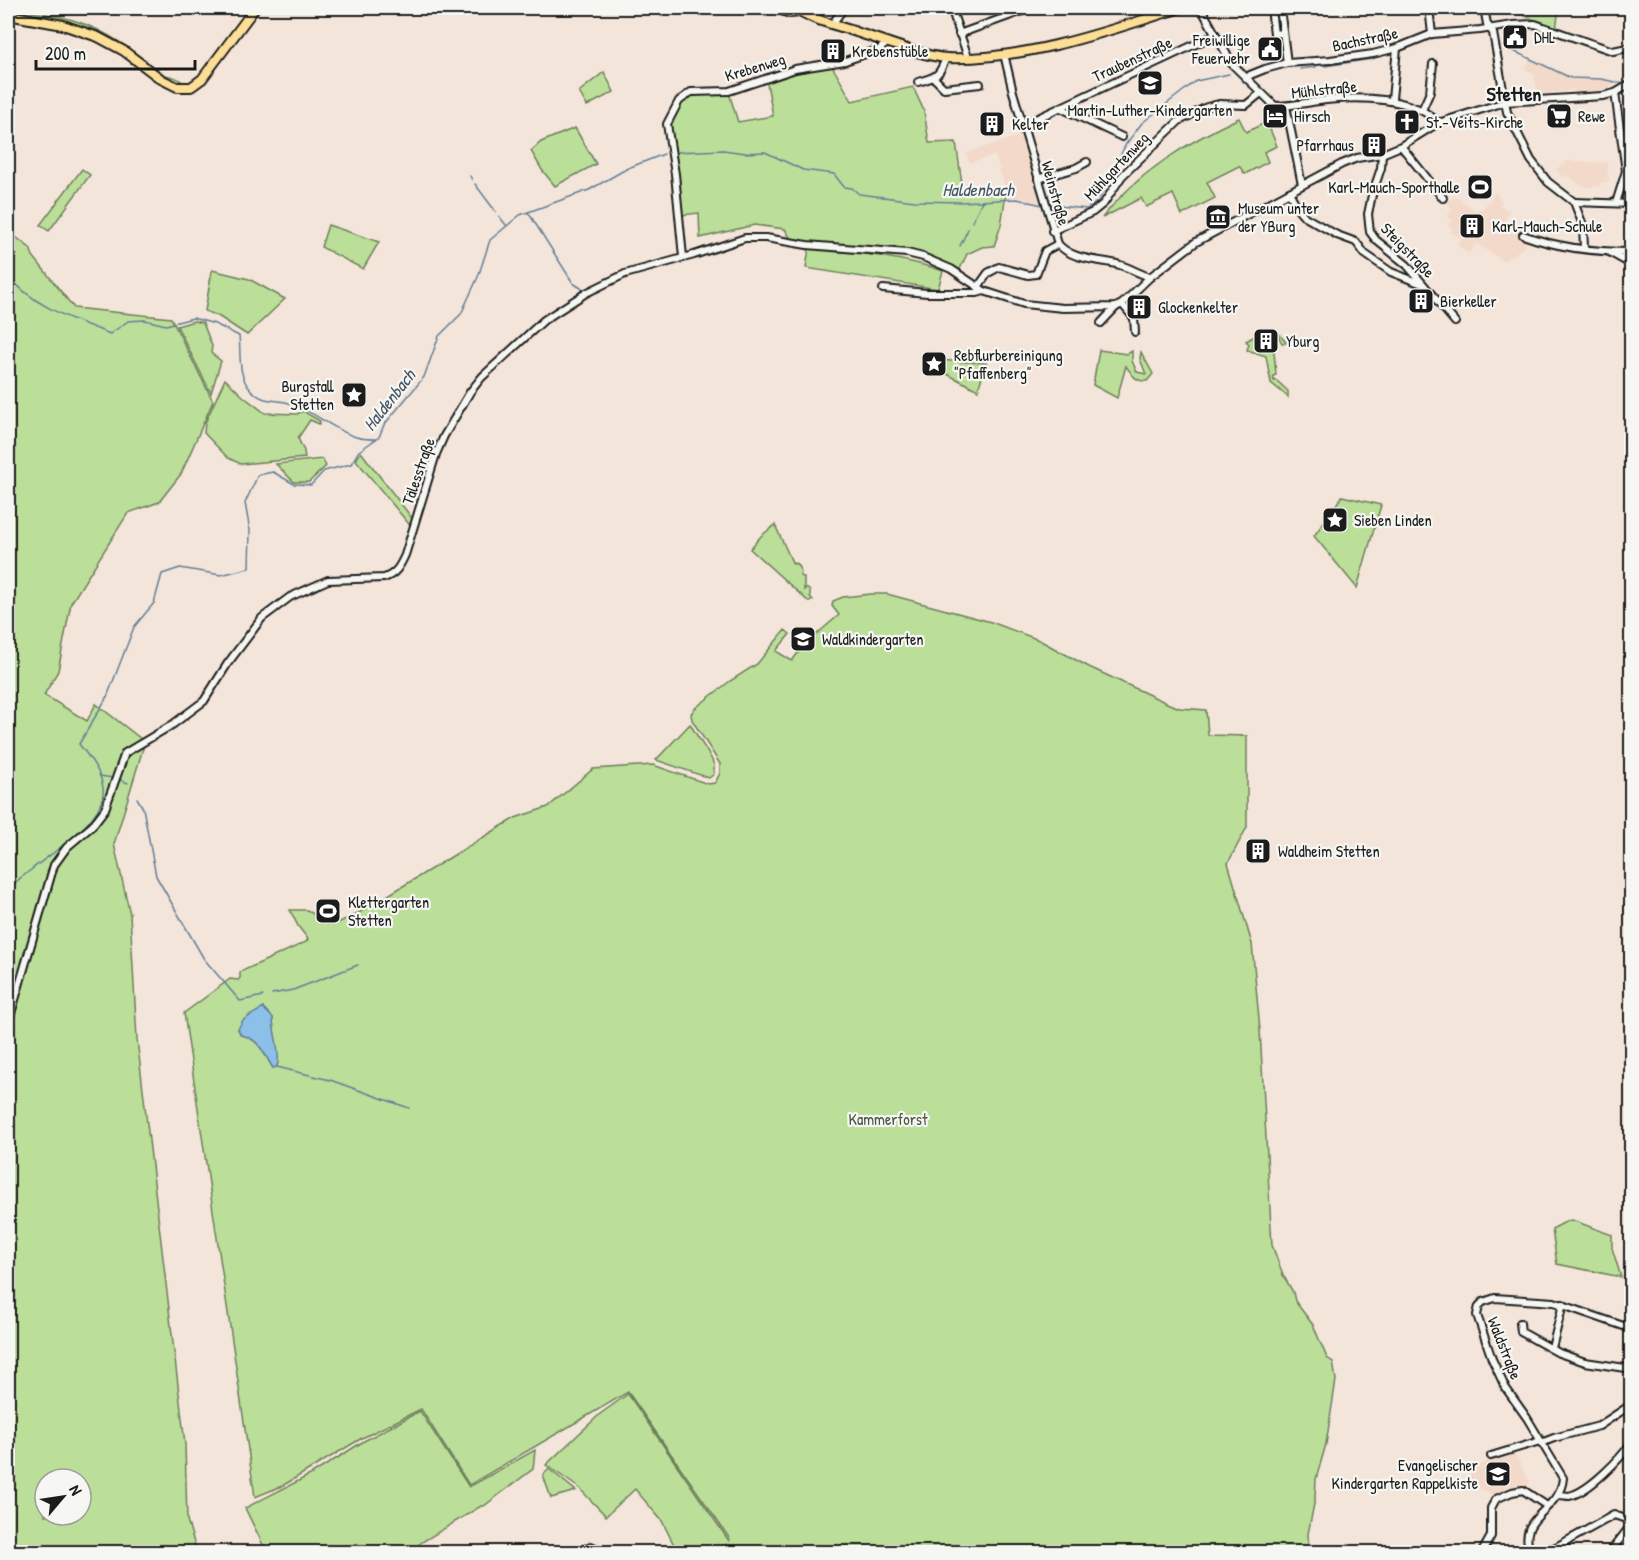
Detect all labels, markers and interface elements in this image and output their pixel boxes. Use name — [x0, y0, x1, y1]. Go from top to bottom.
street label: Bachstraße — [1330, 21, 1400, 57]
public building icon: DHL — [1500, 22, 1530, 52]
place label: DHL — [1534, 26, 1555, 48]
place label: Freiwillige Feuerwehr — [1191, 29, 1251, 69]
street label: Traubenstraße — [1089, 31, 1176, 87]
scale bar — [36, 33, 195, 71]
public building icon: Freiwillige Feuerwehr — [1255, 34, 1285, 64]
building icon: Krebenstüble — [818, 36, 848, 66]
place label: Krebenstüble — [852, 40, 929, 62]
text: 200 m — [45, 41, 86, 66]
street label: Krebenweg — [722, 47, 788, 87]
school or university icon: Martin-Luther-Kindergarten — [1135, 68, 1165, 98]
street label: Mühlstraße — [1290, 75, 1359, 103]
district label: Stetten — [1487, 80, 1541, 107]
place label: Martin-Luther-Kindergarten — [1068, 99, 1232, 121]
hotel icon: Hirsch — [1260, 101, 1290, 131]
supermarket icon: Rewe — [1544, 101, 1574, 131]
place label: Hirsch — [1294, 105, 1331, 127]
place label: Rewe — [1578, 105, 1606, 127]
church icon: St.-Veits-Kirche — [1392, 107, 1422, 137]
building icon: Kelter — [977, 109, 1007, 139]
place label: St.-Veits-Kirche — [1426, 111, 1524, 133]
place label: Kelter — [1012, 113, 1049, 135]
street label: Mühlgartenweg — [1078, 127, 1154, 205]
building icon: Pfarrhaus — [1359, 130, 1389, 160]
place label: Pfarrhaus — [1296, 134, 1354, 156]
street label: Weinstraße — [1036, 158, 1076, 228]
sports icon: Karl-Mauch-Sporthalle — [1465, 172, 1495, 202]
place label: Karl-Mauch-Sporthalle — [1328, 176, 1461, 198]
water label: Haldenbach — [942, 177, 1015, 202]
place label: Museum unter der YBurg — [1238, 197, 1319, 237]
museum icon: Museum unter der YBurg — [1203, 202, 1233, 232]
building icon: Karl-Mauch-Schule — [1457, 211, 1487, 241]
place label: Karl-Mauch-Schule — [1492, 215, 1603, 237]
street label: Steigstraße — [1376, 218, 1440, 283]
building icon: Bierkeller — [1406, 286, 1436, 316]
place label: Bierkeller — [1440, 290, 1497, 312]
building icon: Glockenkelter — [1124, 292, 1154, 322]
place label: Glockenkelter — [1158, 296, 1238, 318]
building icon: Yburg — [1251, 326, 1281, 356]
place label: Yburg — [1286, 330, 1319, 352]
place label: Rebflurbereinigung "Pfaffenberg" — [954, 344, 1063, 384]
place icon: Rebflurbereinigung "Pfaffenberg" — [919, 349, 949, 379]
water label: Haldenbach — [357, 363, 422, 436]
place label: Burgstall Stetten — [281, 375, 334, 415]
place icon: Burgstall Stetten — [339, 380, 369, 410]
street label: Tälesstraße — [396, 434, 440, 507]
place icon: Sieben Linden — [1320, 505, 1350, 535]
place label: Sieben Linden — [1354, 509, 1432, 531]
school or university icon: Waldkindergarten — [788, 624, 818, 654]
place label: Waldkindergarten — [822, 628, 924, 650]
building icon: Waldheim Stetten — [1243, 836, 1273, 866]
place label: Waldheim Stetten — [1278, 840, 1380, 862]
place label: Klettergarten Stetten — [348, 891, 429, 931]
sports icon: Klettergarten Stetten — [313, 896, 343, 926]
park label: Kammerforst — [849, 1108, 928, 1130]
street label: Waldstraße — [1483, 1313, 1528, 1383]
place label: Evangelischer Kindergarten Rappelkiste — [1332, 1454, 1479, 1494]
school or university icon: Evangelischer Kindergarten Rappelkiste — [1483, 1459, 1513, 1489]
north arrow — [33, 1467, 93, 1527]
text: N — [64, 1481, 88, 1499]

